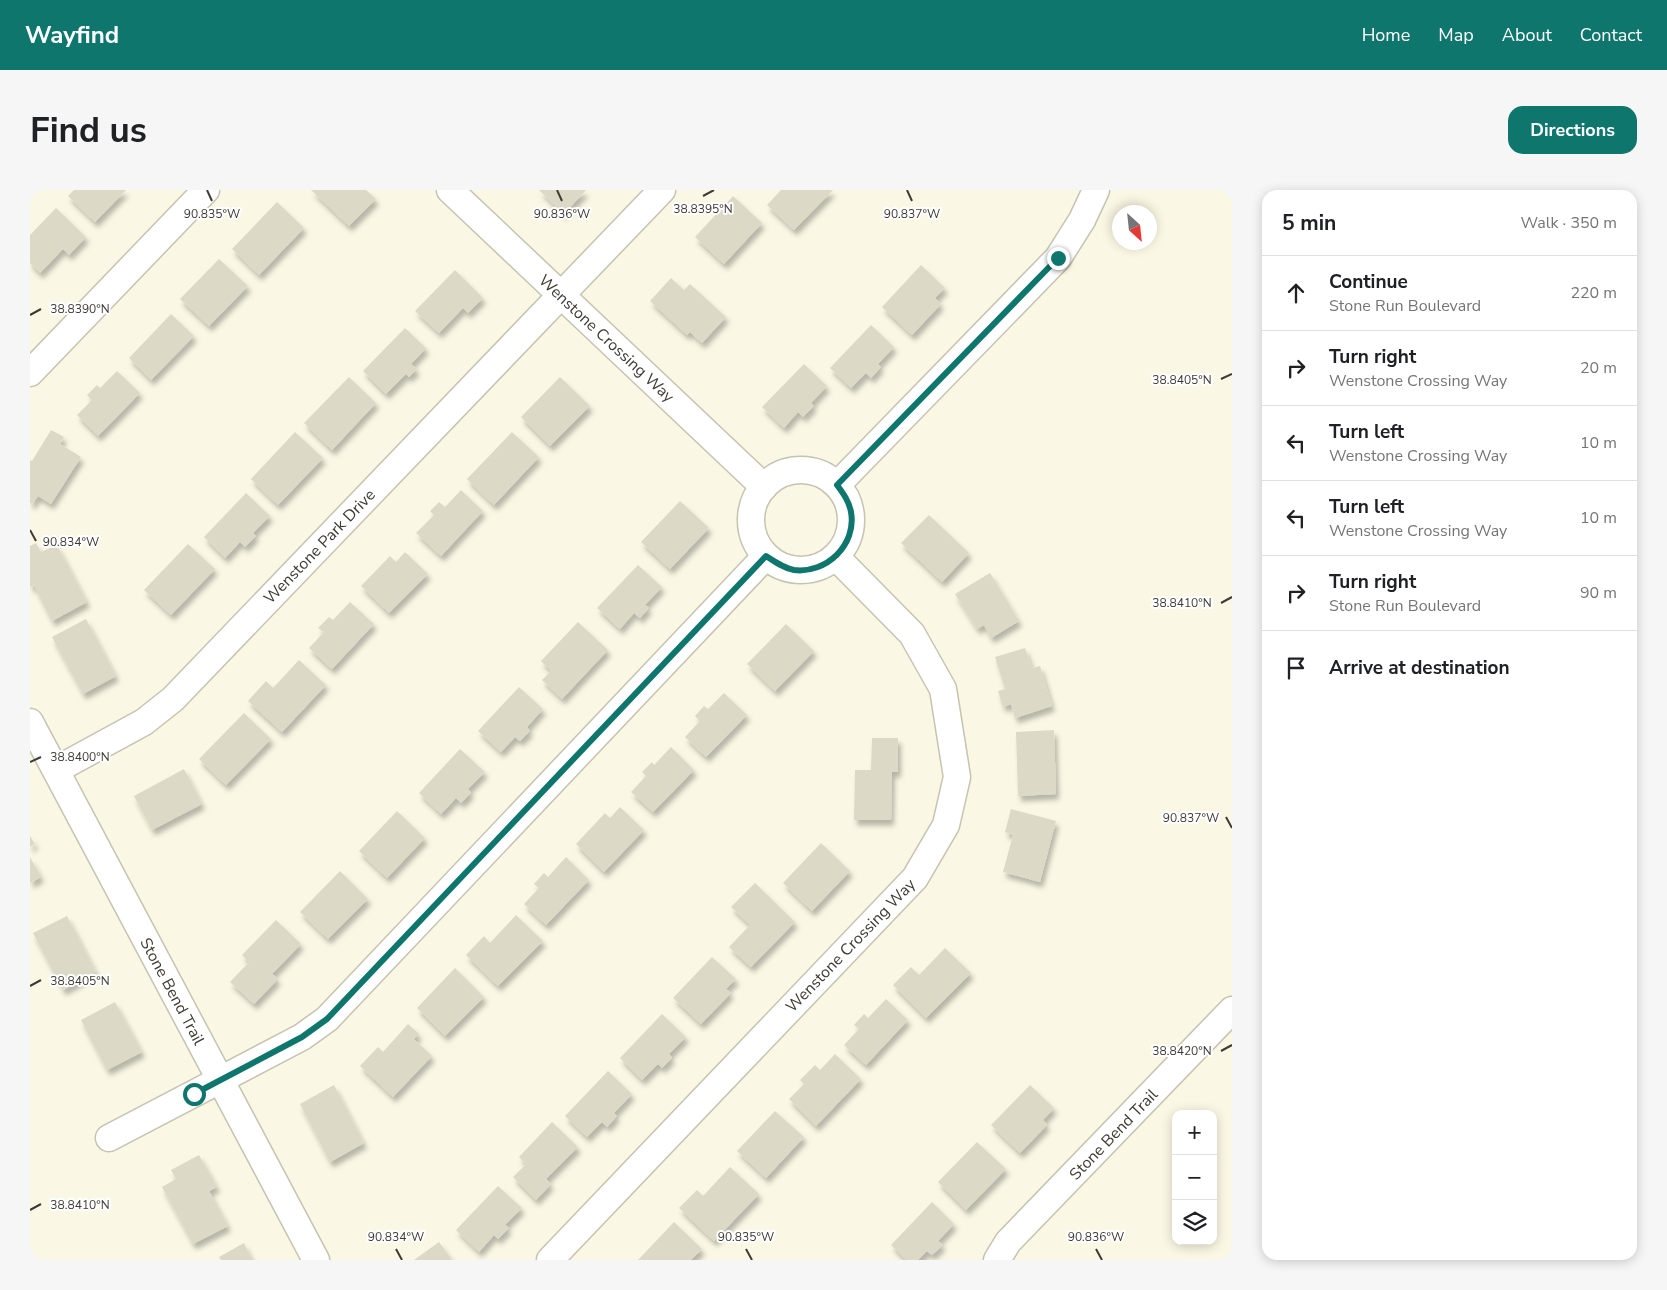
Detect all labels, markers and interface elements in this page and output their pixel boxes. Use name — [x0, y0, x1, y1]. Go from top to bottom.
text: Wayfind — [25, 19, 119, 51]
text: Home — [1362, 23, 1410, 47]
text: Map — [1438, 23, 1474, 47]
text: About — [1502, 23, 1552, 47]
text: Contact — [1580, 23, 1642, 47]
button: Directions — [1508, 106, 1637, 154]
text: Find us — [30, 107, 147, 154]
text: 38.8395°N — [673, 201, 733, 217]
north arrow — [1112, 205, 1157, 250]
text: 90.835°W — [184, 206, 240, 222]
text: 90.836°W — [534, 206, 590, 222]
text: 90.837°W — [884, 206, 940, 222]
text: 5 min — [1282, 209, 1336, 237]
text: Walk · 350 m — [1521, 212, 1617, 234]
route end — [1047, 247, 1070, 270]
text: Continue — [1329, 269, 1408, 295]
street label: Wenstone Crossing Way — [534, 270, 680, 408]
icon: ahead — [1282, 279, 1310, 307]
text: 220 m — [1570, 282, 1617, 304]
text: Stone Run Boulevard — [1329, 295, 1481, 317]
text: 38.8390°N — [50, 301, 110, 317]
text: Turn right — [1329, 344, 1416, 370]
icon: right — [1282, 354, 1310, 382]
text: 20 m — [1580, 357, 1617, 379]
text: Wenstone Crossing Way — [1329, 370, 1507, 392]
text: 38.8405°N — [1152, 372, 1212, 388]
text: Turn left — [1329, 419, 1404, 445]
icon: left — [1282, 429, 1310, 457]
text: 10 m — [1580, 432, 1617, 454]
text: Wenstone Crossing Way — [1329, 445, 1507, 467]
street label: Wenstone Park Drive — [259, 484, 380, 609]
text: Turn left — [1329, 494, 1404, 520]
icon: left — [1282, 504, 1310, 532]
text: 10 m — [1580, 507, 1617, 529]
text: Wenstone Crossing Way — [1329, 520, 1507, 542]
text: 90.834°W — [43, 534, 99, 550]
text: Turn right — [1329, 569, 1416, 595]
icon: right — [1282, 579, 1310, 607]
text: 90 m — [1580, 582, 1617, 604]
text: 38.8410°N — [1152, 595, 1212, 611]
text: Stone Run Boulevard — [1329, 595, 1481, 617]
icon: arrive — [1282, 654, 1310, 682]
text: Arrive at destination — [1329, 655, 1510, 681]
text: 38.8400°N — [50, 749, 110, 765]
text: 90.837°W — [1163, 810, 1219, 826]
street label: Wenstone Crossing Way — [781, 873, 921, 1017]
street label: Stone Bend Trail — [135, 934, 210, 1049]
text: 38.8405°N — [50, 973, 110, 989]
text: 38.8420°N — [1152, 1043, 1212, 1059]
route start — [183, 1083, 206, 1106]
street label: Stone Bend Trail — [1065, 1084, 1163, 1185]
map controls — [1172, 1110, 1217, 1245]
button: + — [1172, 1110, 1217, 1155]
button: − — [1172, 1155, 1217, 1200]
text: 38.8410°N — [50, 1197, 110, 1213]
button: layers — [1172, 1200, 1217, 1245]
text: 90.834°W — [368, 1229, 424, 1245]
text: 90.835°W — [718, 1229, 774, 1245]
text: 90.836°W — [1068, 1229, 1124, 1245]

